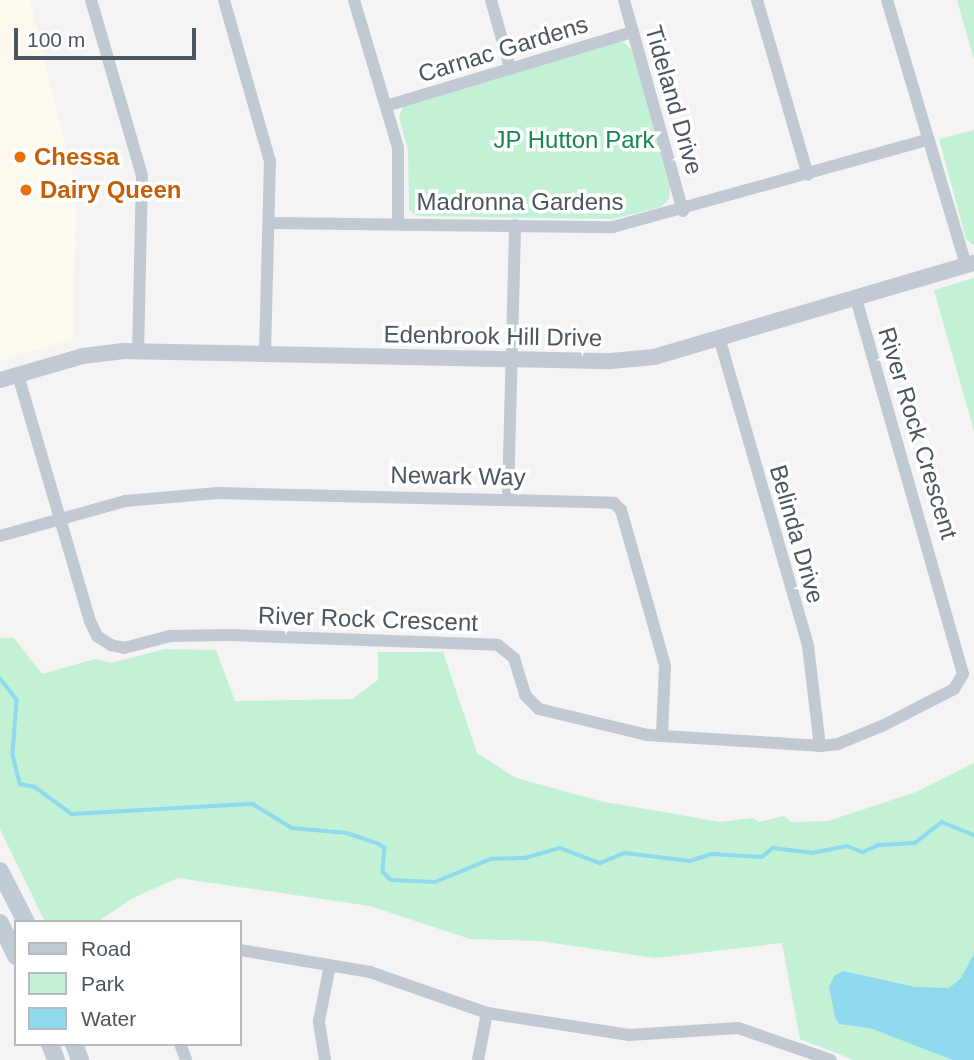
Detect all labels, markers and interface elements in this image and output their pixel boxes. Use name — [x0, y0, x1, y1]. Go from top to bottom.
street label: Carnac Gardens — [415, 9, 591, 89]
scale bar — [18, 14, 200, 58]
street label: Tideland Drive — [639, 22, 709, 178]
text: 100 m — [27, 28, 85, 51]
park label: JP Hutton Park — [493, 126, 655, 154]
place label: Chessa — [34, 143, 119, 171]
marker: Chessa — [12, 149, 28, 165]
place label: Dairy Queen — [40, 176, 181, 204]
marker: Dairy Queen — [18, 182, 34, 198]
street label: Madronna Gardens — [417, 188, 623, 216]
street label: Edenbrook Hill Drive — [383, 320, 603, 352]
street label: River Rock Crescent — [872, 324, 964, 542]
street label: Newark Way — [390, 460, 526, 492]
street label: Belinda Drive — [763, 461, 831, 607]
street label: River Rock Crescent — [258, 601, 478, 637]
legend — [14, 920, 242, 1046]
text: Road — [81, 937, 131, 960]
text: Park — [81, 972, 124, 995]
text: Water — [81, 1007, 136, 1030]

